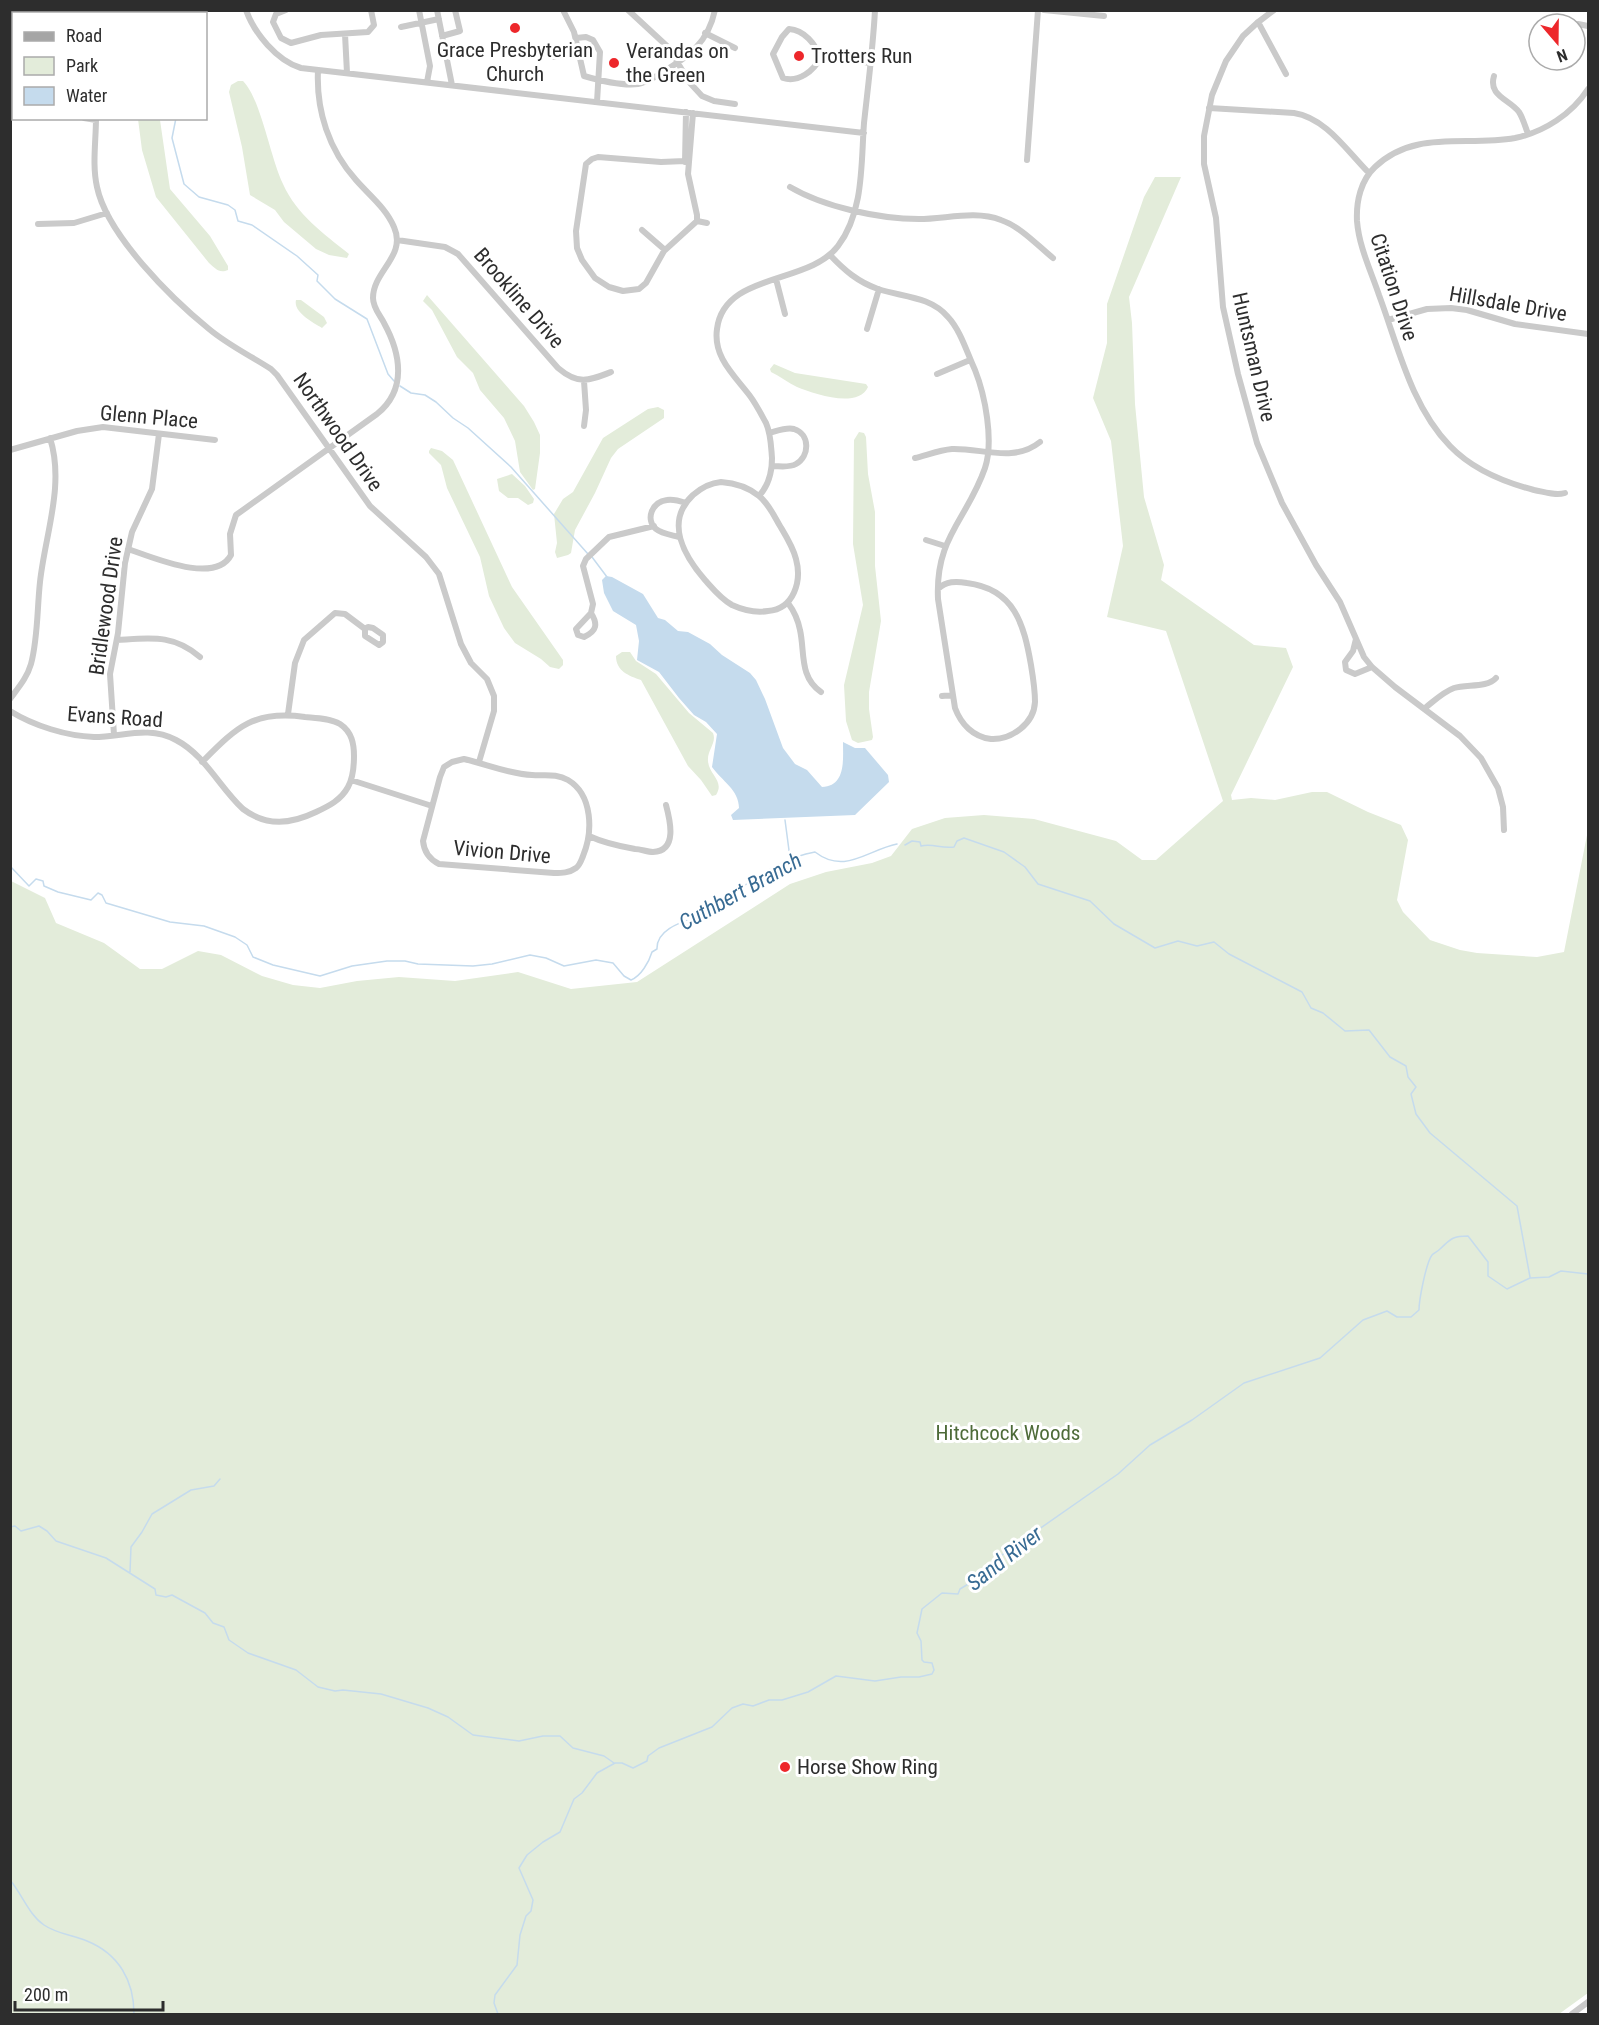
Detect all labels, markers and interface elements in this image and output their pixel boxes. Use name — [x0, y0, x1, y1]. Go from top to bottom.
legend — [12, 12, 207, 120]
north arrow — [1527, 12, 1587, 72]
marker: Grace Presbyterian Church — [508, 21, 522, 35]
text: Road — [66, 25, 102, 46]
place label: Grace Presbyterian Church — [437, 38, 593, 86]
place label: Verandas on the Green — [626, 39, 729, 87]
place label: Trotters Run — [811, 44, 912, 68]
text: N — [1554, 45, 1570, 66]
marker: Trotters Run — [792, 49, 806, 63]
text: Park — [66, 55, 98, 76]
marker: Verandas on the Green — [607, 56, 621, 70]
text: Water — [66, 85, 108, 106]
street label: Citation Drive — [1365, 230, 1423, 344]
street label: Brookline Drive — [469, 243, 569, 353]
street label: Hillsdale Drive — [1447, 282, 1569, 326]
street label: Huntsman Drive — [1227, 290, 1281, 424]
street label: Northwood Drive — [288, 368, 388, 496]
street label: Glenn Place — [99, 401, 199, 433]
street label: Bridlewood Drive — [84, 535, 128, 677]
street label: Evans Road — [66, 702, 164, 732]
street label: Vivion Drive — [452, 836, 552, 868]
water label: Cuthbert Branch — [675, 847, 806, 935]
park label: Hitchcock Woods — [936, 1421, 1080, 1445]
water label: Sand River — [962, 1521, 1047, 1596]
place label: Horse Show Ring — [797, 1755, 938, 1779]
marker: Horse Show Ring — [778, 1760, 792, 1774]
scale bar — [15, 1974, 164, 2012]
text: 200 m — [24, 1984, 68, 2005]

